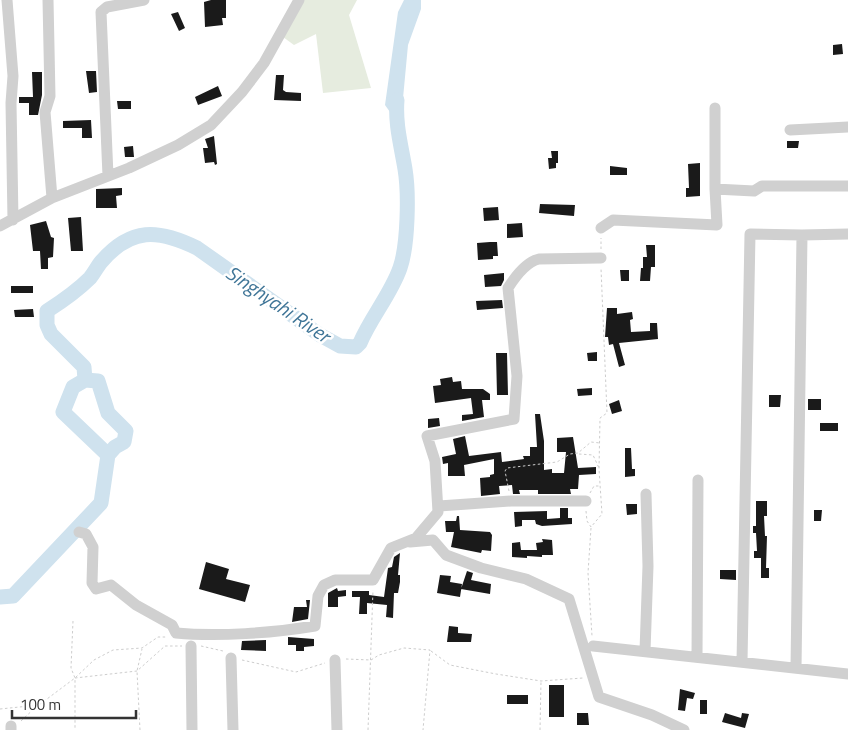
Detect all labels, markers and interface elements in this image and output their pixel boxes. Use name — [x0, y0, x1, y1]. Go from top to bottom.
water label: Singhyahi River — [220, 257, 339, 352]
scale bar — [12, 688, 136, 720]
text: 100 m — [20, 693, 61, 716]

